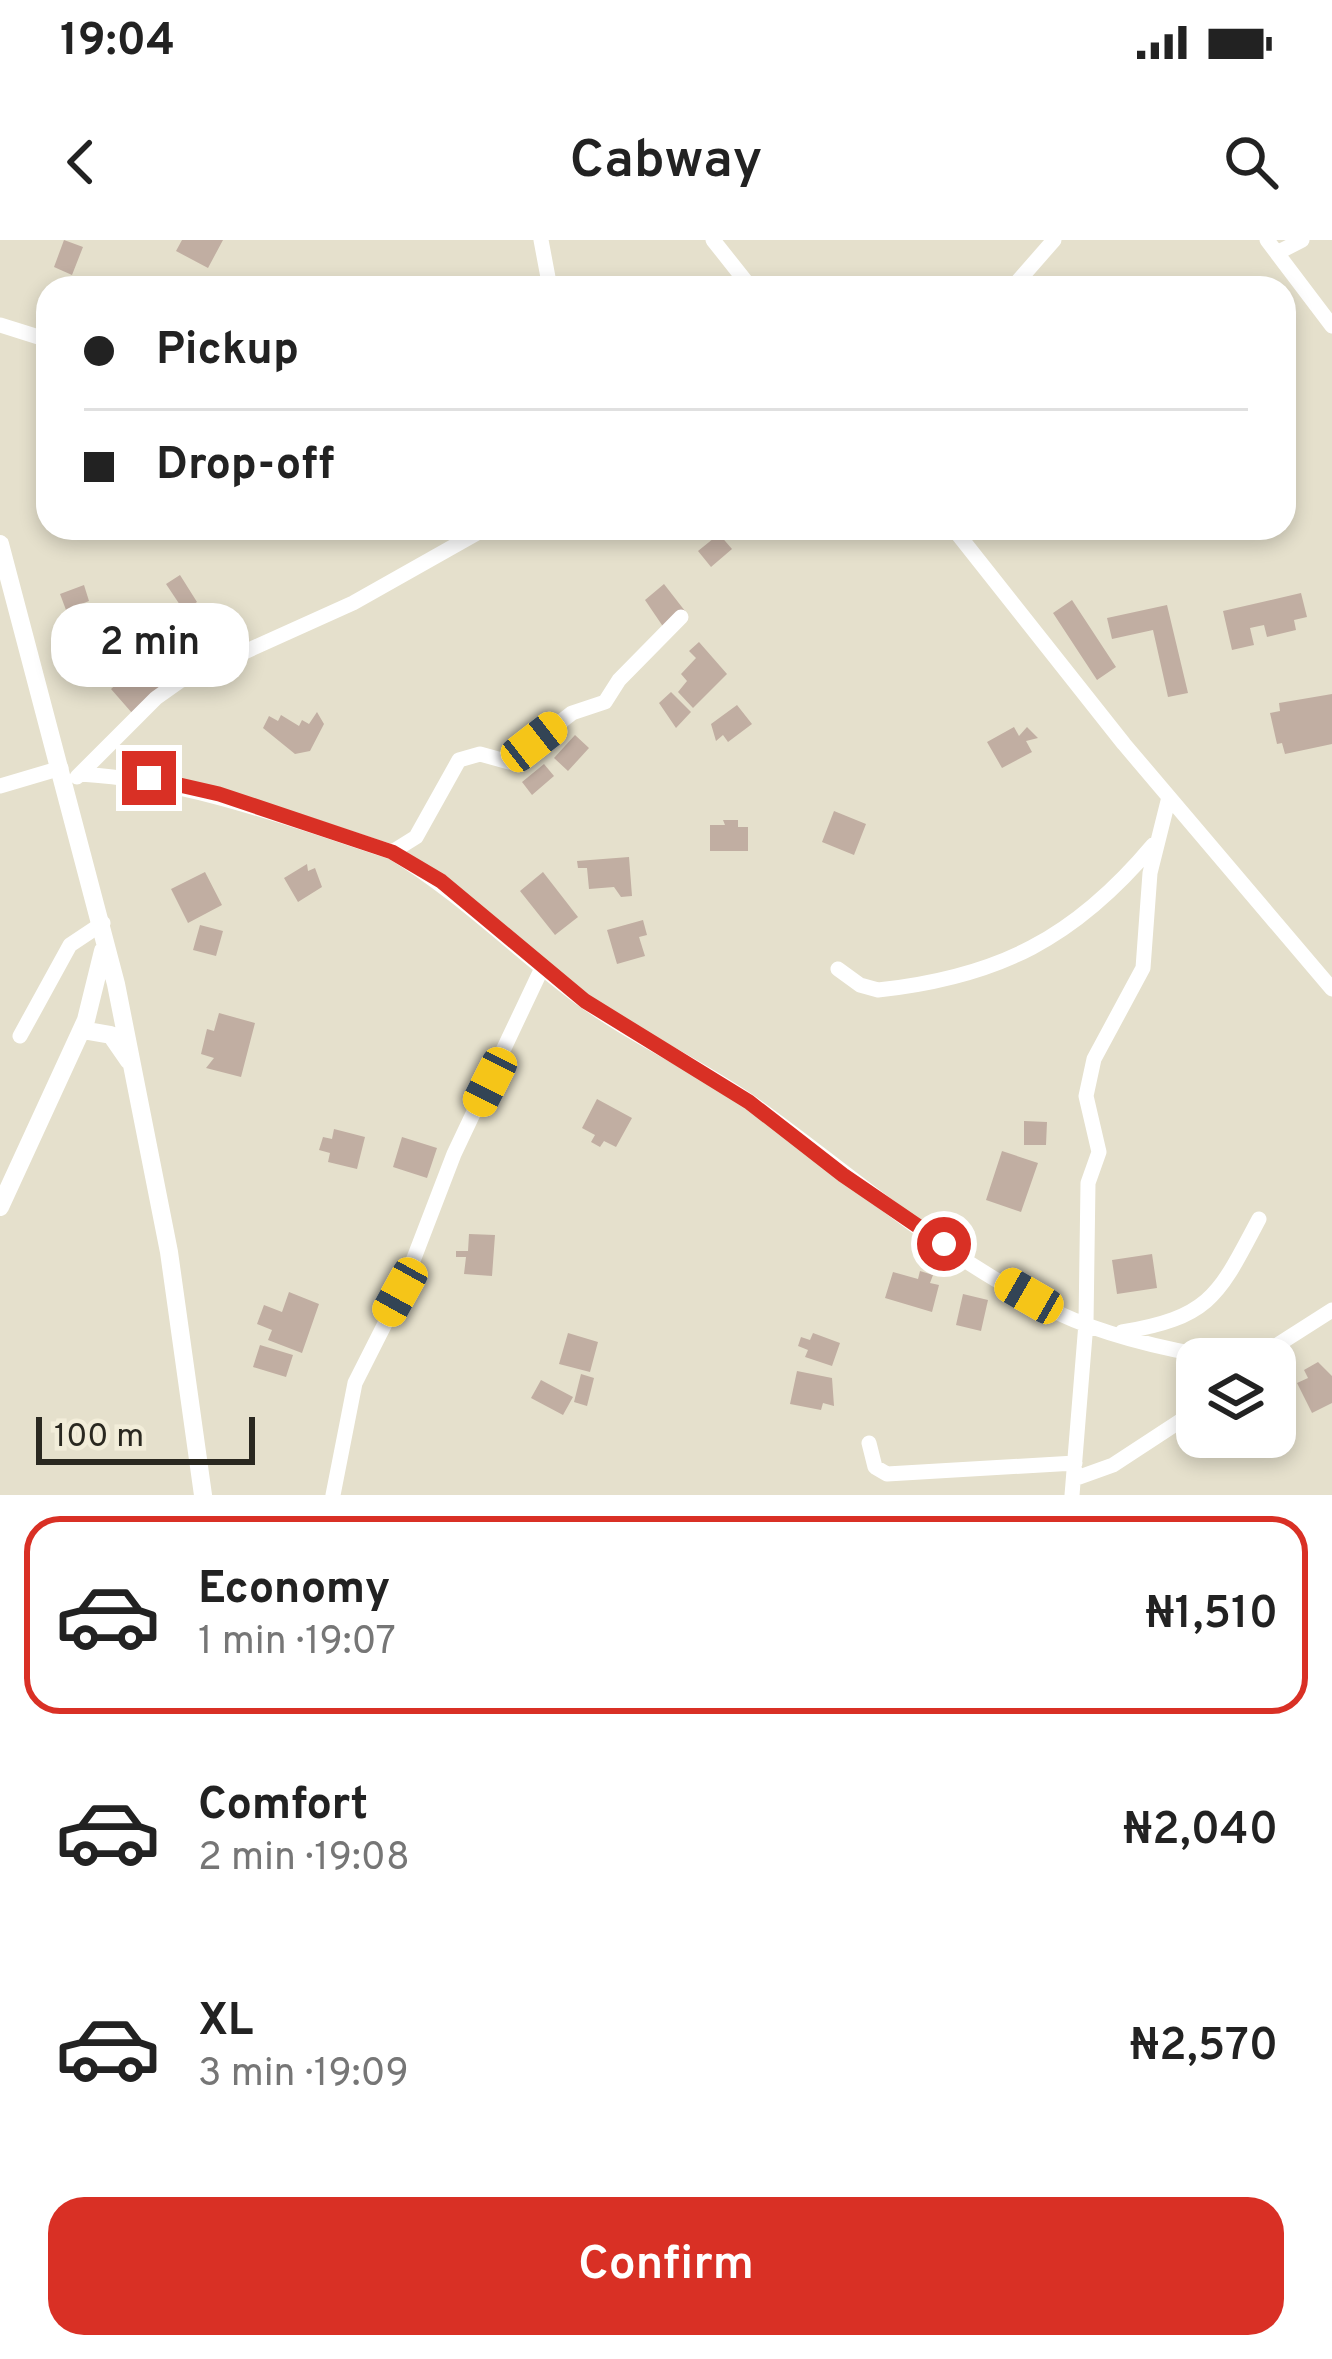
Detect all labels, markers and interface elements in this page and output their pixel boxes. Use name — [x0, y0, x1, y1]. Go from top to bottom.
text: 19:04 — [60, 14, 175, 71]
text: Cabway — [570, 128, 763, 197]
icon: back — [48, 129, 114, 195]
icon: search — [1218, 129, 1284, 195]
text: Pickup — [156, 323, 299, 380]
text: Drop-off — [156, 438, 335, 495]
callout: 2 min — [50, 604, 248, 688]
text: 2 min — [100, 620, 200, 669]
car — [495, 706, 573, 778]
route end — [122, 751, 176, 805]
car — [458, 1042, 522, 1122]
route start — [917, 1217, 971, 1271]
car — [367, 1252, 433, 1332]
car — [989, 1262, 1069, 1330]
map controls — [1176, 1338, 1296, 1458]
button: layers — [1176, 1338, 1296, 1458]
scale bar — [36, 1411, 255, 1464]
text: 100 m — [54, 1417, 144, 1459]
icon: car — [54, 1561, 162, 1669]
text: Economy — [198, 1562, 390, 1619]
text: ₦1,510 — [1145, 1587, 1278, 1644]
text: 1 min · 19:07 — [198, 1619, 396, 1668]
icon: car — [54, 1777, 162, 1885]
text: Comfort — [198, 1778, 368, 1835]
text: ₦2,040 — [1123, 1803, 1278, 1860]
text: 2 min · 19:08 — [198, 1835, 410, 1884]
icon: car — [54, 1993, 162, 2101]
text: XL — [198, 1994, 253, 2051]
text: ₦2,570 — [1130, 2019, 1278, 2076]
text: 3 min · 19:09 — [198, 2051, 409, 2100]
button: Confirm — [48, 2197, 1284, 2335]

